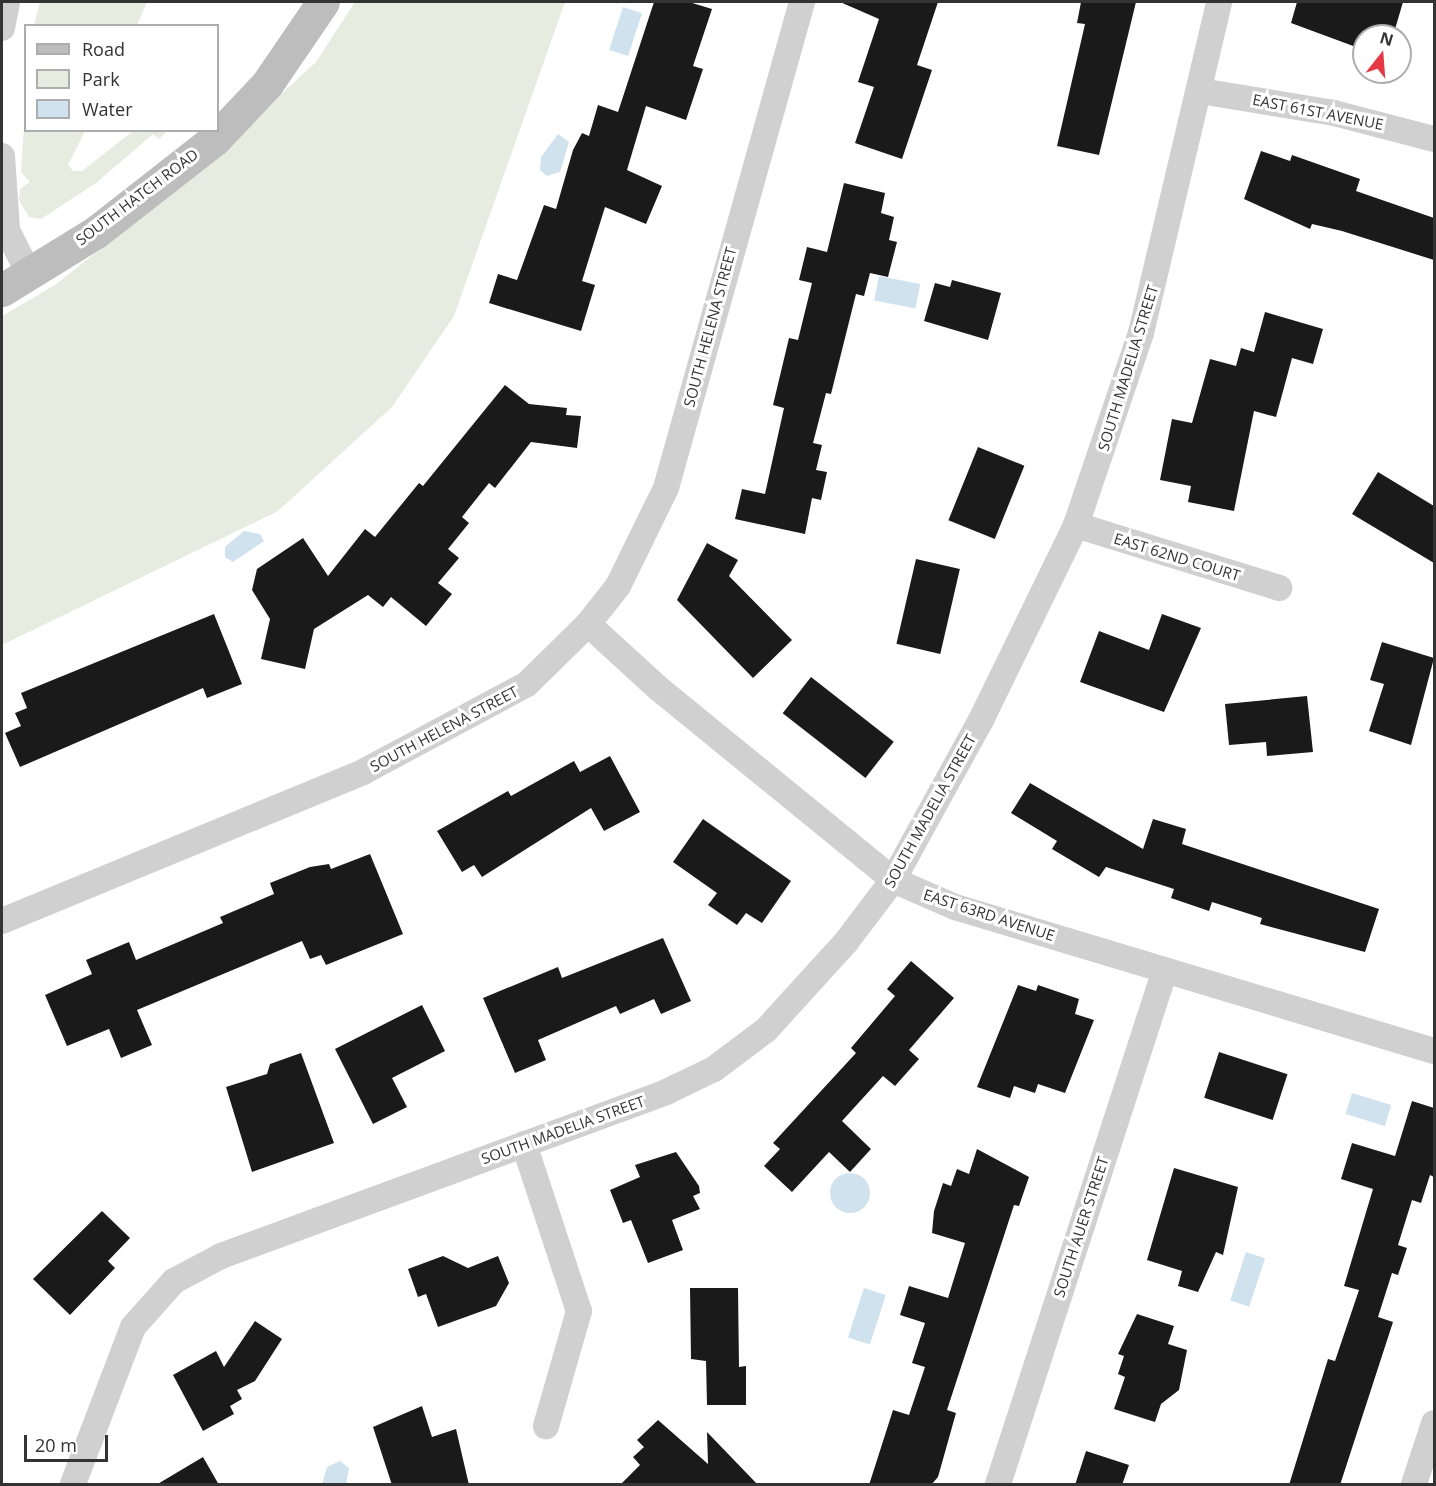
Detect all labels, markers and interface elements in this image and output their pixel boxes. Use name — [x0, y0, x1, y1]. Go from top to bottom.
legend — [24, 24, 219, 132]
north arrow — [1352, 24, 1412, 84]
text: N — [1377, 26, 1396, 51]
text: Road — [82, 37, 125, 61]
text: Park — [82, 67, 120, 91]
street label: EAST 61ST AVENUE — [1251, 90, 1385, 134]
text: Water — [82, 97, 133, 121]
street label: SOUTH HATCH ROAD — [72, 145, 202, 249]
street label: SOUTH HELENA STREET — [680, 245, 740, 409]
street label: SOUTH MADELIA STREET — [1094, 283, 1162, 453]
street label: EAST 62ND COURT — [1112, 529, 1242, 585]
street label: SOUTH HELENA STREET — [367, 682, 521, 776]
street label: SOUTH MADELIA STREET — [880, 731, 980, 891]
street label: EAST 63RD AVENUE — [921, 885, 1057, 945]
street label: SOUTH MADELIA STREET — [479, 1092, 647, 1168]
street label: SOUTH AUER STREET — [1050, 1154, 1112, 1300]
scale bar — [27, 1423, 111, 1461]
text: 20 m — [35, 1433, 77, 1457]

